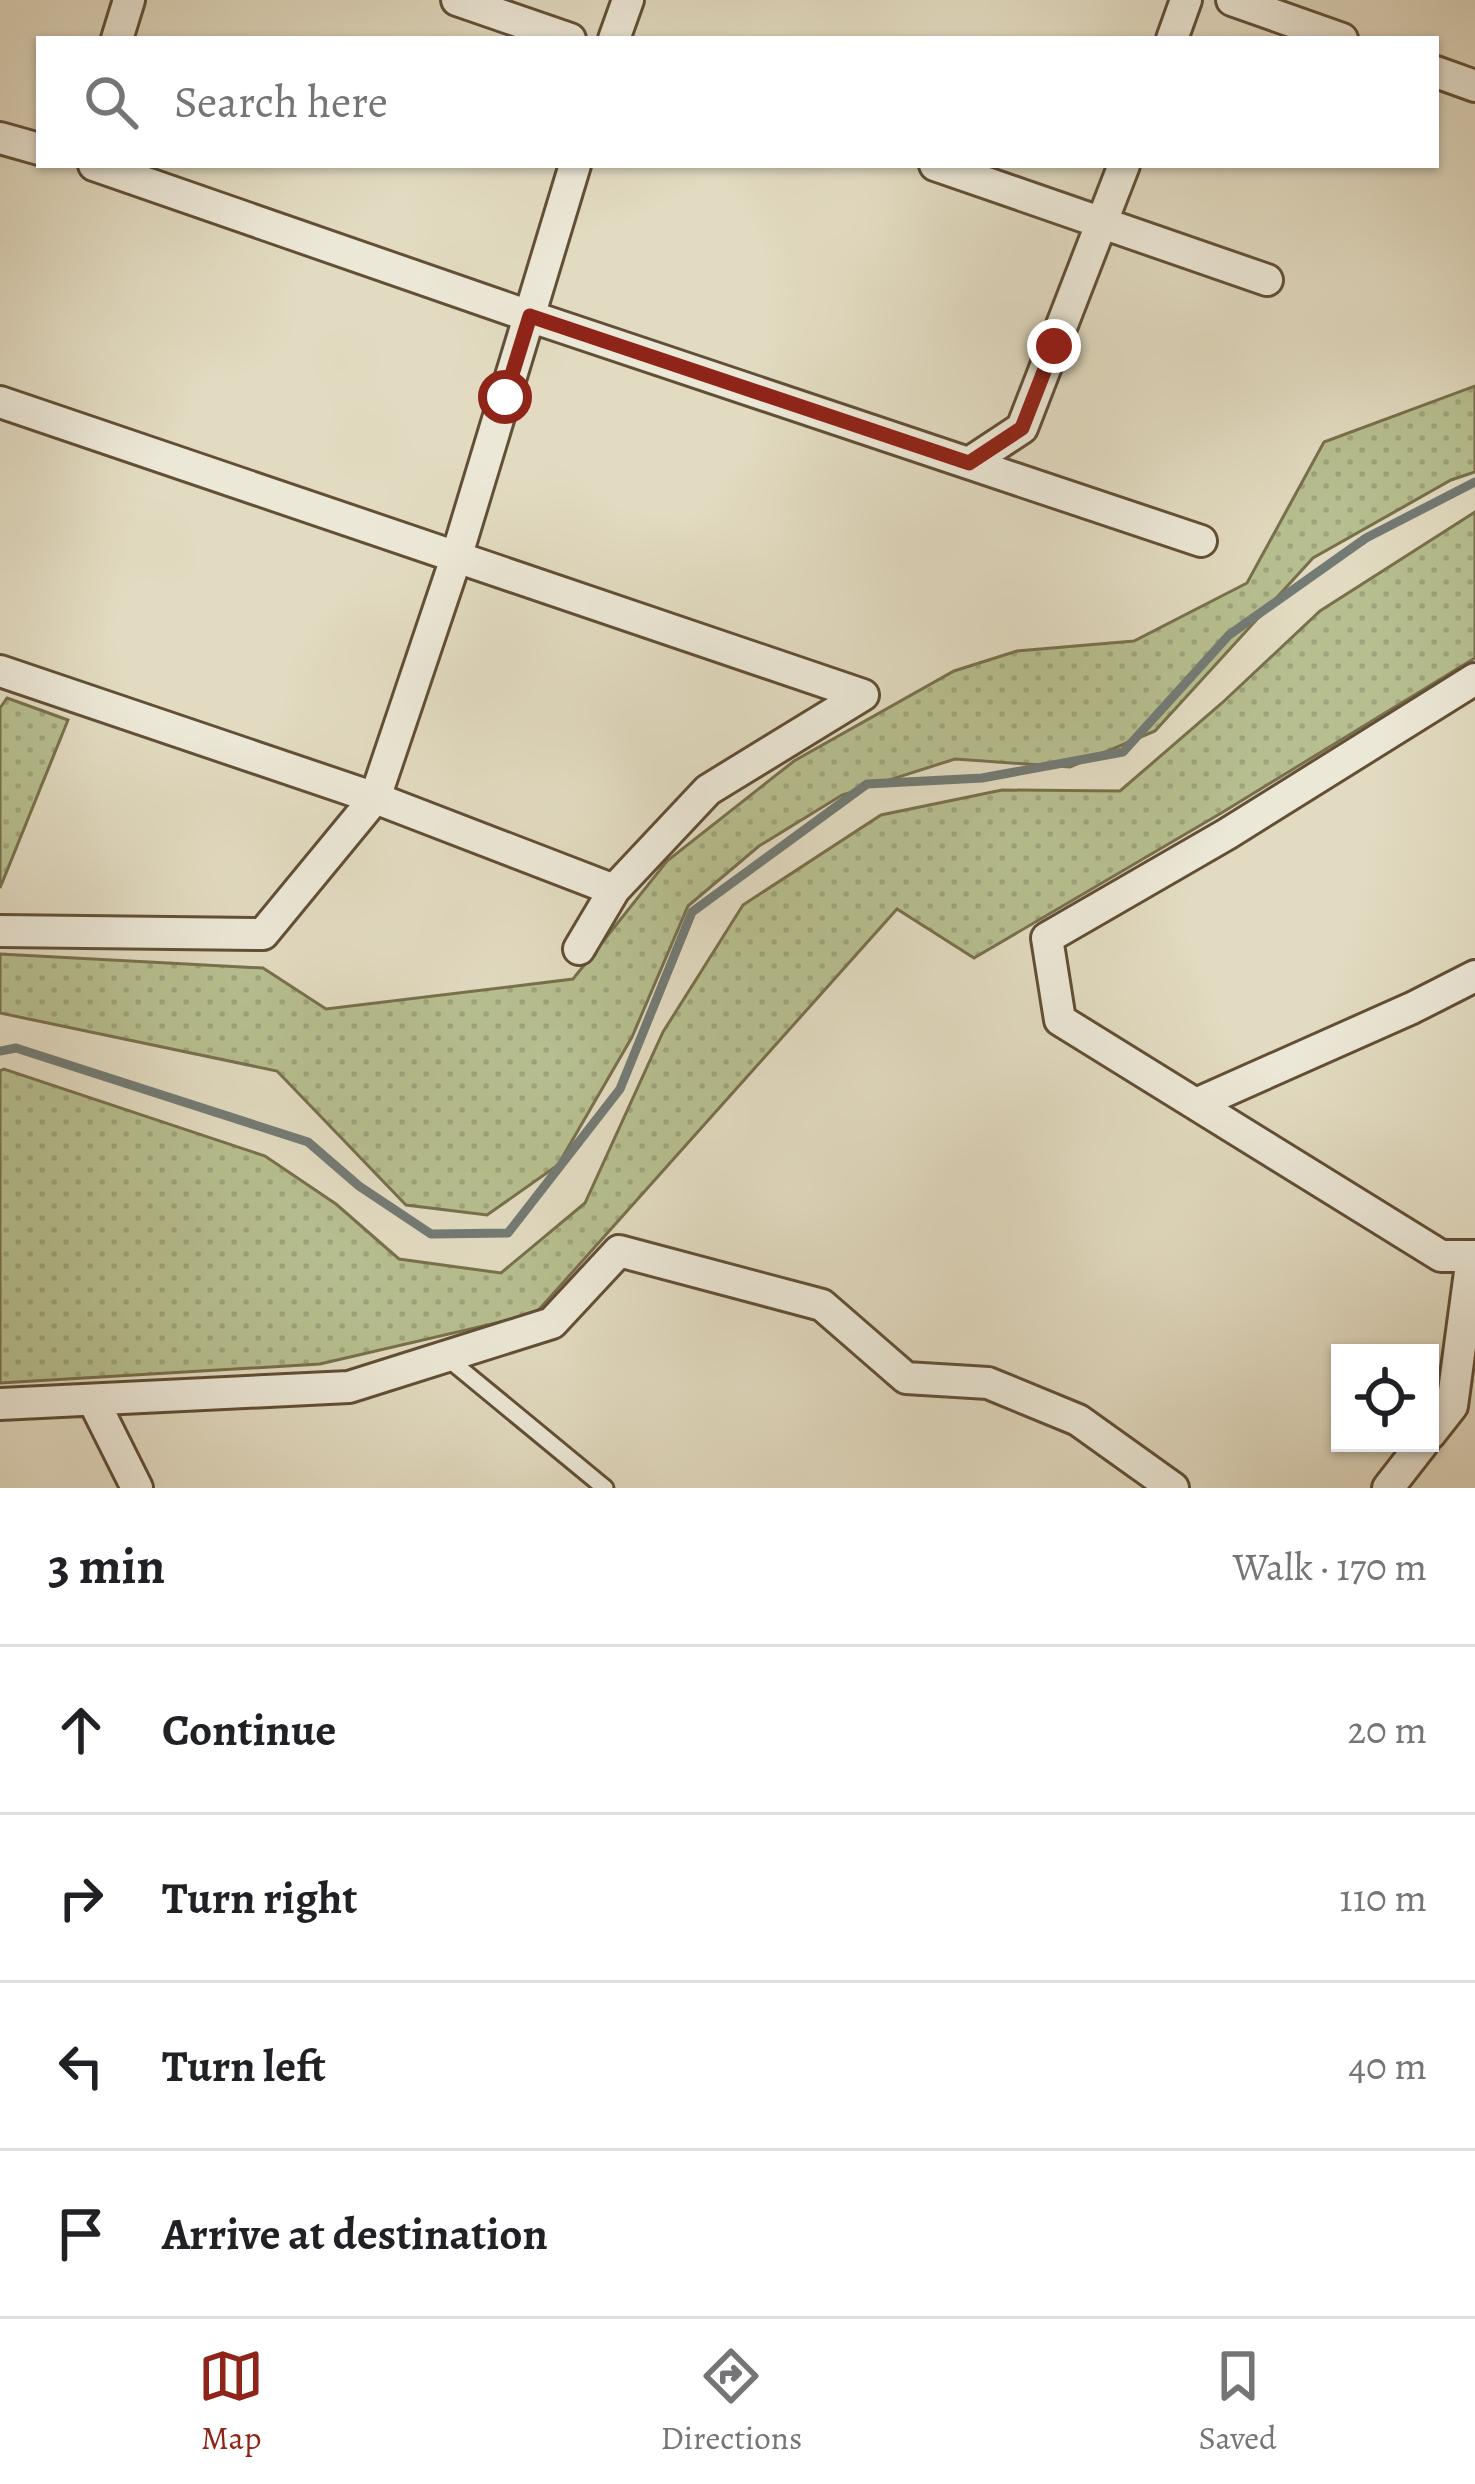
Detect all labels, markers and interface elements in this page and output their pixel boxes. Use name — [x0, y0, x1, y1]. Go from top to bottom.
search box — [36, 36, 1439, 168]
icon: search — [78, 69, 144, 135]
text: Search here — [174, 71, 388, 133]
route end — [1027, 319, 1081, 373]
route start — [478, 370, 532, 424]
map controls — [1331, 1344, 1439, 1452]
button: locate — [1331, 1344, 1439, 1452]
text: 3 min — [48, 1531, 165, 1601]
text: Walk · 170 m — [1233, 1540, 1427, 1593]
icon: ahead — [48, 1697, 114, 1763]
text: Continue — [162, 1699, 336, 1761]
text: 20 m — [1348, 1703, 1427, 1756]
icon: right — [48, 1865, 114, 1931]
text: Turn right — [162, 1867, 357, 1929]
text: 110 m — [1339, 1871, 1427, 1924]
icon: left — [48, 2033, 114, 2099]
text: Turn left — [162, 2035, 326, 2097]
text: 40 m — [1348, 2039, 1427, 2092]
icon: arrive — [48, 2201, 114, 2267]
text: Arrive at destination — [162, 2203, 548, 2265]
tab: Map — [198, 2343, 264, 2460]
tab: Directions — [661, 2343, 802, 2460]
tab: Saved — [1199, 2343, 1277, 2460]

